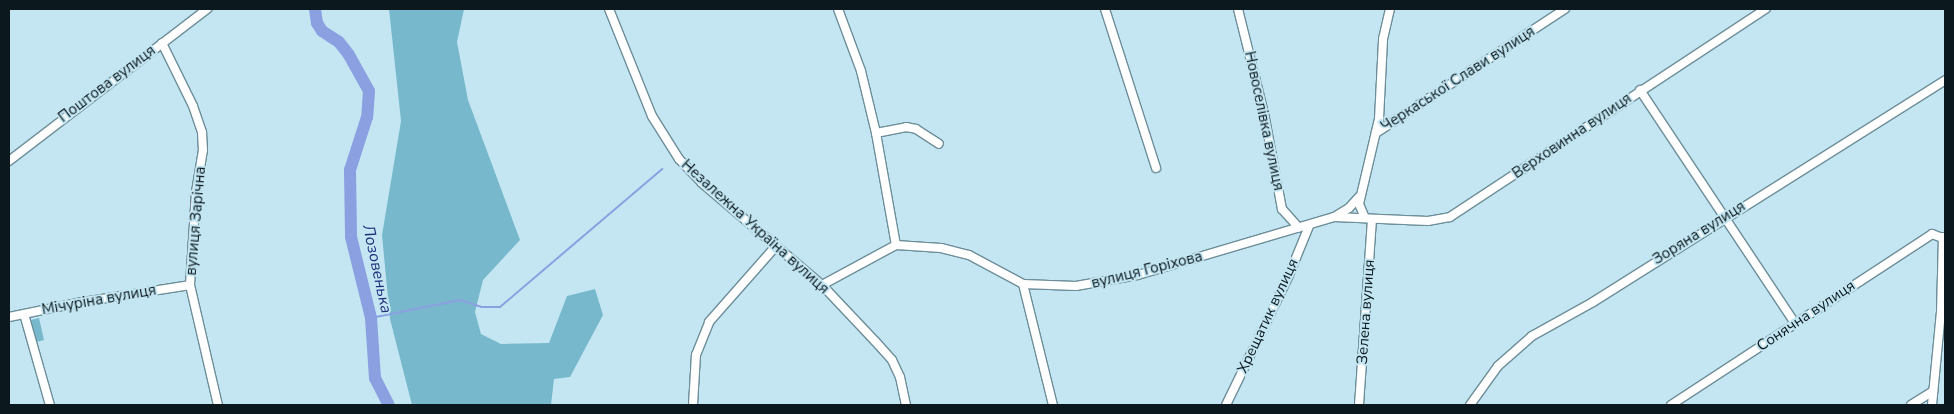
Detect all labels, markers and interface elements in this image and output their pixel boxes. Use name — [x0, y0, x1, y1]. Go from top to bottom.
street label: Черкаської Слави вулиця — [1378, 22, 1538, 136]
street label: Поштова вулиця — [55, 42, 159, 126]
street label: Новоселівка вулиця — [1240, 50, 1288, 192]
street label: Верховинна вулиця — [1509, 89, 1635, 183]
street label: Незалежна Україна вулиця — [677, 156, 833, 298]
street label: вулиця Зарічна — [182, 166, 210, 276]
street label: Зоряна вулиця — [1649, 197, 1749, 269]
water label: Лозовенька — [358, 223, 396, 315]
street label: вулиця Горіхова — [1090, 247, 1204, 293]
street label: Хрещатик вулиця — [1234, 256, 1302, 376]
street label: Зелена вулиця — [1353, 259, 1379, 365]
street label: Сонячна вулиця — [1754, 277, 1858, 355]
street label: Мічуріна вулиця — [40, 281, 158, 319]

